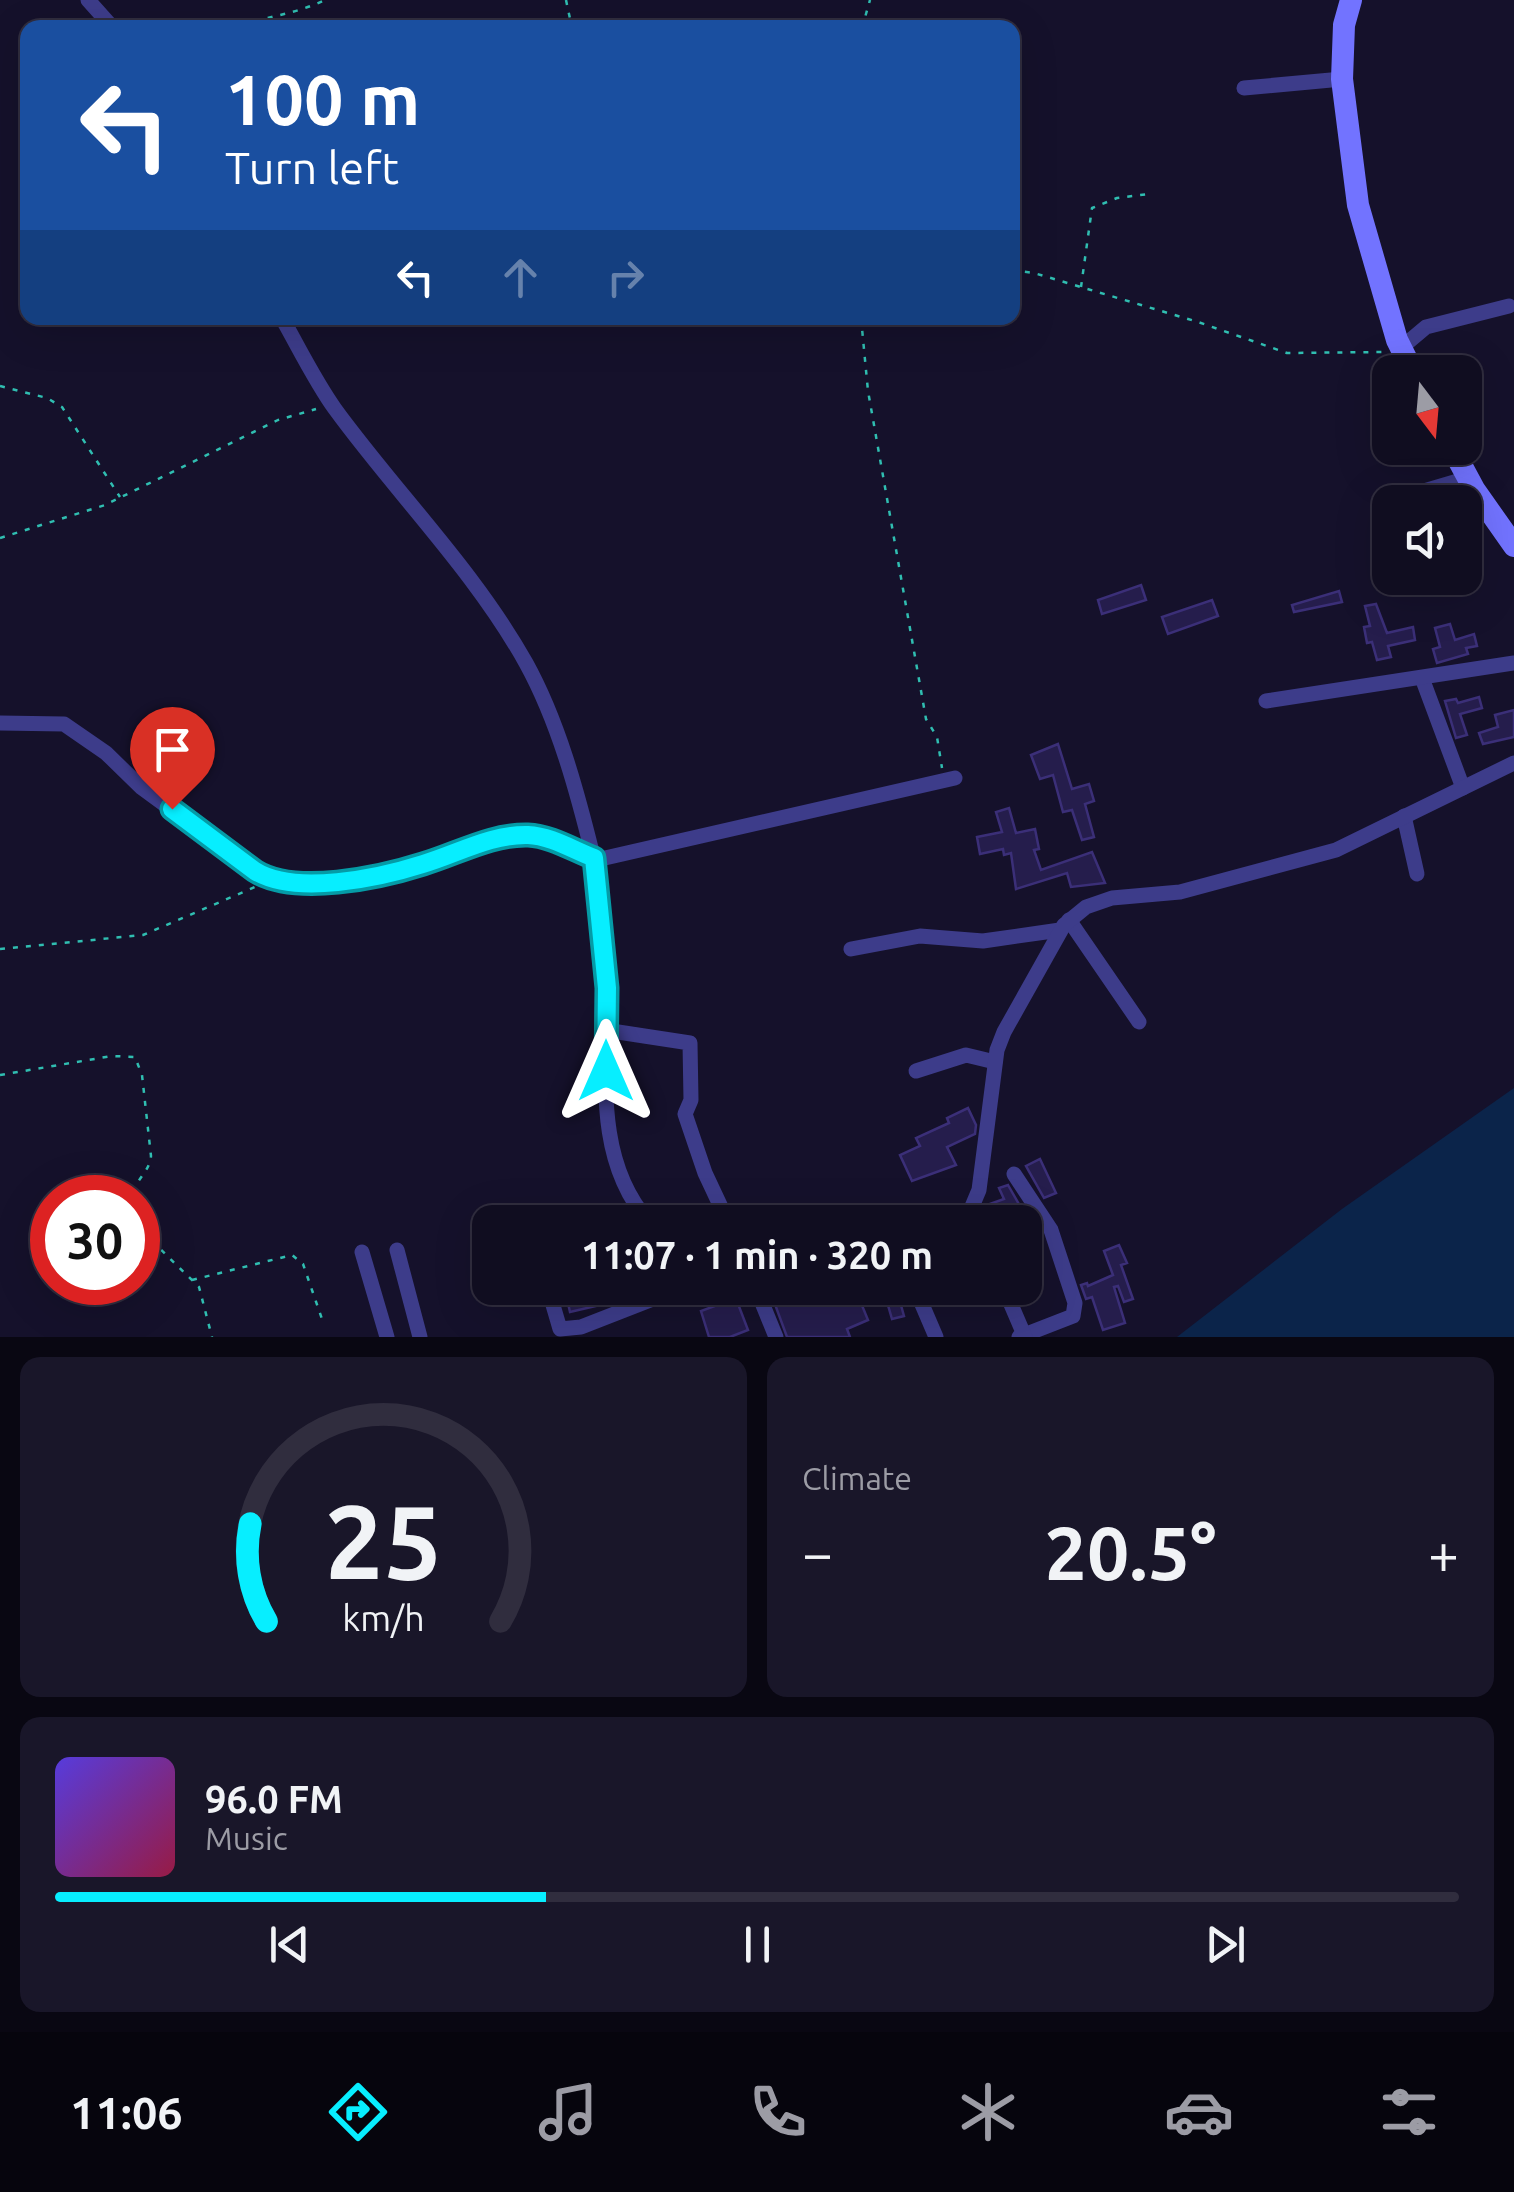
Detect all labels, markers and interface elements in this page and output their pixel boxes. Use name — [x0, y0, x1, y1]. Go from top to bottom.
icon: left — [60, 60, 190, 190]
text: 100 m — [225, 60, 420, 138]
text: Turn left — [225, 142, 399, 193]
icon: left — [388, 250, 443, 305]
icon: ahead — [493, 250, 548, 305]
icon: right — [598, 250, 653, 305]
north arrow — [1372, 355, 1482, 465]
map controls — [1372, 355, 1482, 595]
button: sound — [1372, 485, 1482, 595]
pin — [130, 707, 215, 810]
icon: arrive — [145, 722, 200, 777]
position arrow — [554, 1019, 658, 1123]
speed limit sign: 30 — [30, 1175, 160, 1305]
text: 11:07 · 1 min · 320 m — [581, 1234, 933, 1276]
text: Climate — [802, 1460, 912, 1496]
text: 25 — [325, 1482, 442, 1599]
text: 20.5° — [1045, 1510, 1216, 1594]
text: − — [802, 1522, 833, 1583]
text: + — [1428, 1522, 1459, 1583]
text: km/h — [342, 1598, 425, 1638]
text: 96.0 FM — [205, 1778, 343, 1820]
text: Music — [205, 1820, 288, 1856]
icon: previous — [262, 1917, 317, 1972]
icon: pause — [730, 1917, 785, 1972]
icon: next — [1198, 1917, 1253, 1972]
icon: directions — [323, 2077, 393, 2147]
icon: music — [533, 2077, 603, 2147]
icon: phone — [743, 2077, 813, 2147]
icon: climate — [953, 2077, 1023, 2147]
icon: car — [1164, 2077, 1234, 2147]
icon: filters — [1374, 2077, 1444, 2147]
text: 11:06 — [70, 2087, 183, 2138]

